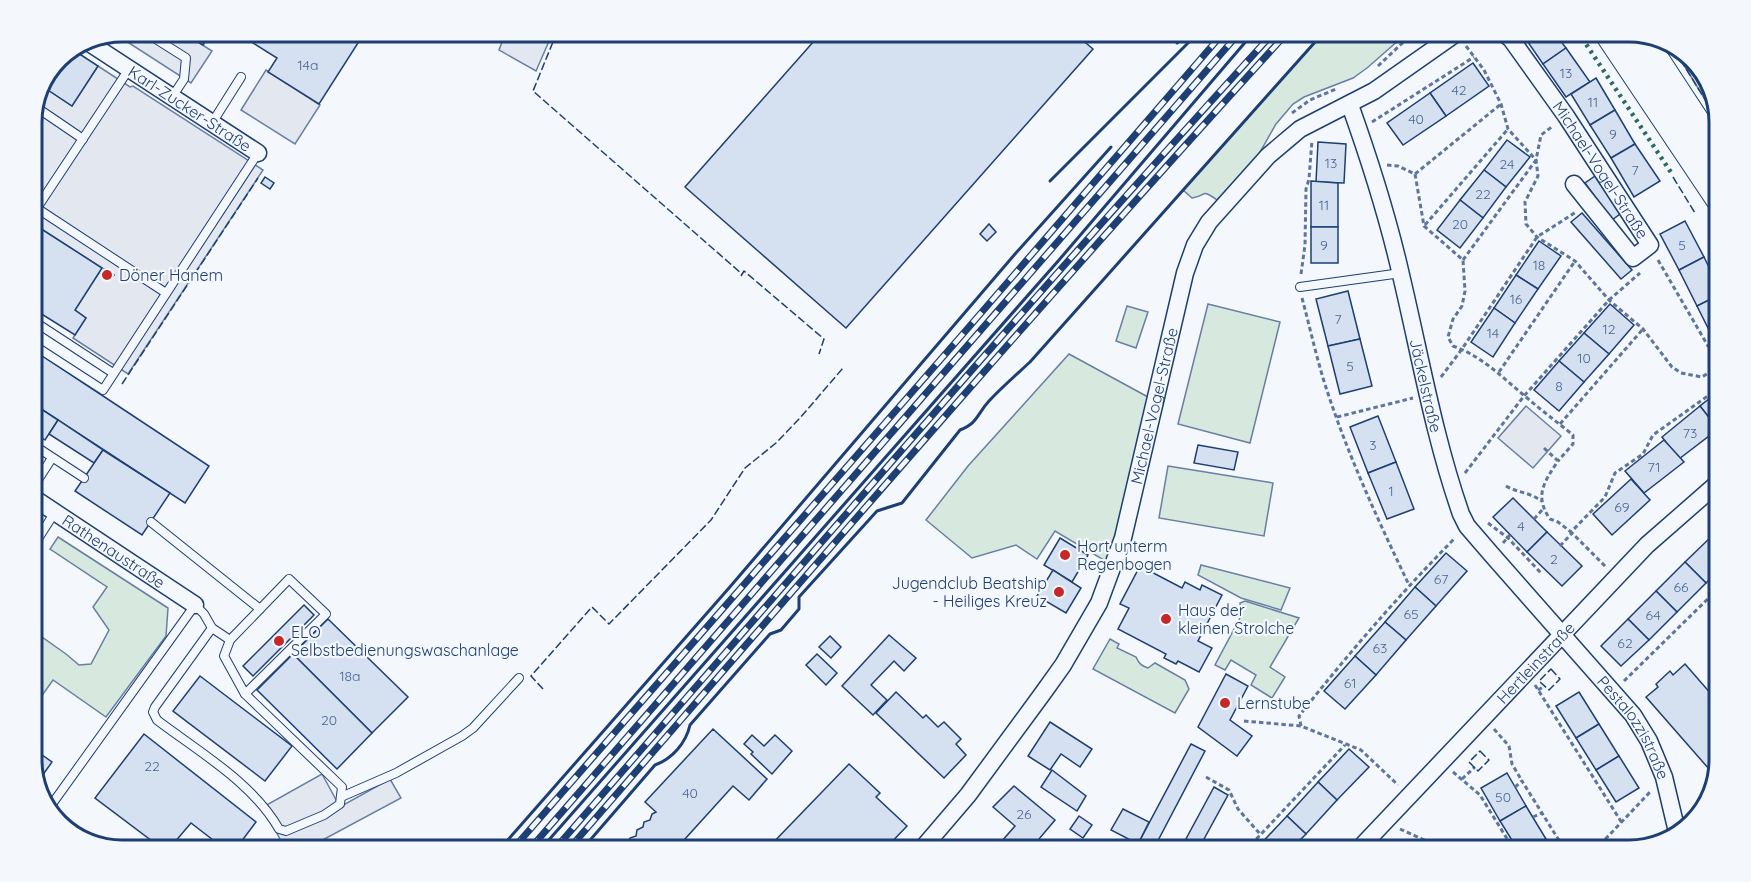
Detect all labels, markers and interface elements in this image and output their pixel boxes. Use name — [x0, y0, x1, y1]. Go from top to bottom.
house number: 14a — [298, 56, 318, 74]
street label: Karl-Zucker-Straße — [125, 61, 255, 156]
house number: 13 — [1560, 64, 1572, 82]
house number: 42 — [1451, 81, 1467, 99]
house number: 11 — [1588, 93, 1598, 111]
street label: Michael-Vogel-Straße — [1548, 97, 1653, 242]
house number: 40 — [1408, 110, 1424, 128]
house number: 9 — [1609, 125, 1617, 143]
house number: 13 — [1325, 154, 1337, 172]
house number: 24 — [1500, 155, 1514, 173]
house number: 7 — [1631, 161, 1639, 179]
house number: 22 — [1475, 185, 1491, 203]
house number: 11 — [1319, 196, 1329, 214]
house number: 20 — [1452, 215, 1468, 233]
house number: 9 — [1320, 236, 1328, 254]
house number: 5 — [1678, 236, 1686, 254]
house number: 18 — [1533, 256, 1545, 274]
place label: Döner Hanem — [119, 265, 223, 285]
marker: Döner Hanem — [100, 268, 114, 282]
house number: 16 — [1510, 290, 1523, 308]
house number: 7 — [1334, 310, 1342, 328]
house number: 12 — [1603, 320, 1616, 338]
house number: 14 — [1487, 324, 1499, 342]
street label: Michael-Vogel-Straße — [1126, 326, 1182, 486]
street label: Jäckelstraße — [1406, 337, 1446, 435]
house number: 10 — [1577, 349, 1591, 367]
house number: 5 — [1346, 357, 1354, 375]
house number: 8 — [1555, 377, 1563, 395]
house number: 73 — [1683, 424, 1697, 442]
house number: 3 — [1369, 436, 1377, 454]
house number: 71 — [1647, 458, 1661, 476]
house number: 1 — [1388, 482, 1394, 500]
house number: 69 — [1614, 498, 1630, 516]
street label: Rathenaustraße — [58, 510, 169, 592]
house number: 4 — [1517, 517, 1525, 535]
place label: Hort unterm Regenbogen — [1077, 536, 1172, 574]
marker: Hort unterm Regenbogen — [1058, 548, 1072, 562]
house number: 2 — [1550, 550, 1558, 568]
house number: 67 — [1434, 570, 1448, 588]
place label: Jugendclub Beatship - Heiliges Kreuz — [892, 573, 1047, 611]
house number: 66 — [1673, 578, 1689, 596]
marker: Jugendclub Beatship - Heiliges Kreuz — [1052, 585, 1066, 599]
place label: Haus der kleinen Strolche — [1178, 600, 1294, 638]
house number: 65 — [1403, 605, 1419, 623]
house number: 64 — [1645, 606, 1661, 624]
marker: Haus der kleinen Strolche — [1159, 612, 1173, 626]
street label: Hertleinstraße — [1492, 618, 1579, 708]
place label: ELO Selbstbedienungswaschanlage — [291, 622, 519, 660]
marker: ELO Selbstbedienungswaschanlage — [272, 634, 286, 648]
house number: 62 — [1617, 634, 1633, 652]
house number: 63 — [1373, 639, 1387, 657]
house number: 18a — [339, 667, 361, 685]
street label: Pestalozzistraße — [1593, 671, 1674, 782]
house number: 61 — [1344, 674, 1356, 692]
place label: Lernstube — [1237, 693, 1311, 713]
marker: Lernstube — [1218, 696, 1232, 710]
house number: 20 — [321, 711, 337, 729]
house number: 22 — [144, 757, 160, 775]
house number: 40 — [682, 784, 698, 802]
house number: 50 — [1495, 788, 1511, 806]
house number: 26 — [1016, 805, 1032, 823]

